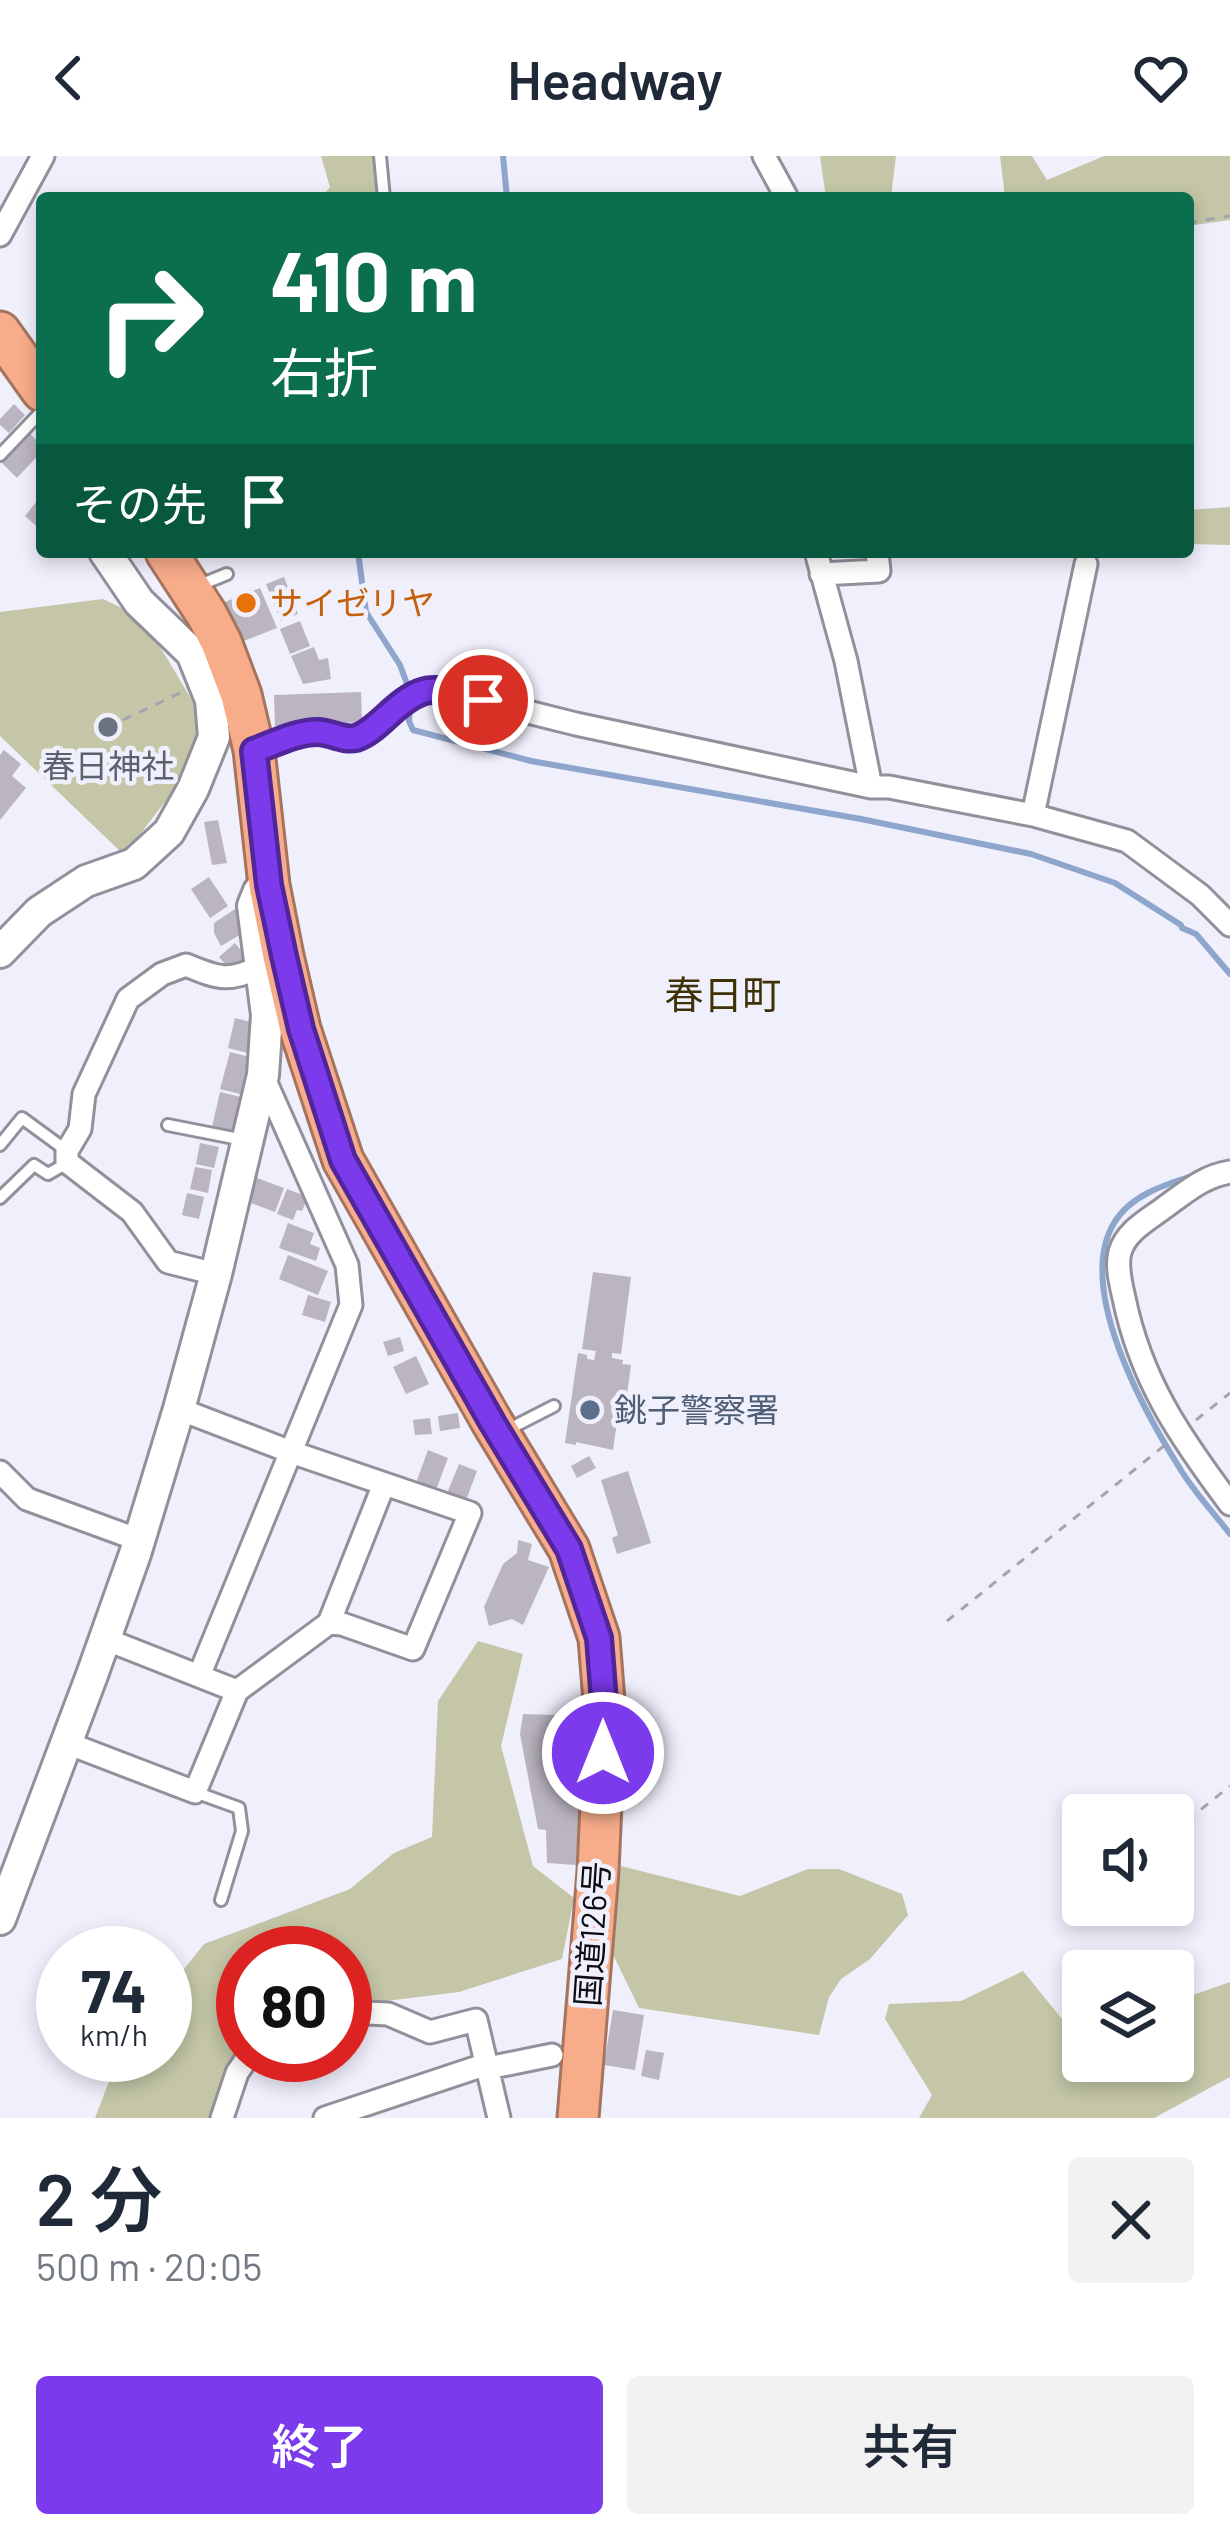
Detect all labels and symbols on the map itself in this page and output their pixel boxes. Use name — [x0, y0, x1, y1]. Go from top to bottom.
place label: サイゼリヤ — [270, 582, 435, 622]
marker: サイゼリヤ — [233, 590, 259, 616]
pin — [432, 649, 534, 751]
marker: 春日神社 — [95, 714, 121, 740]
place label: 春日神社 — [42, 745, 174, 785]
district label: 春日町 — [664, 970, 782, 1017]
place label: 銚子警察署 — [614, 1389, 779, 1429]
marker: 銚子警察署 — [577, 1397, 603, 1423]
position arrow — [540, 1690, 666, 1816]
street label: 国道126号 — [566, 1860, 616, 2008]
speed limit sign: 80 — [216, 1926, 372, 2082]

